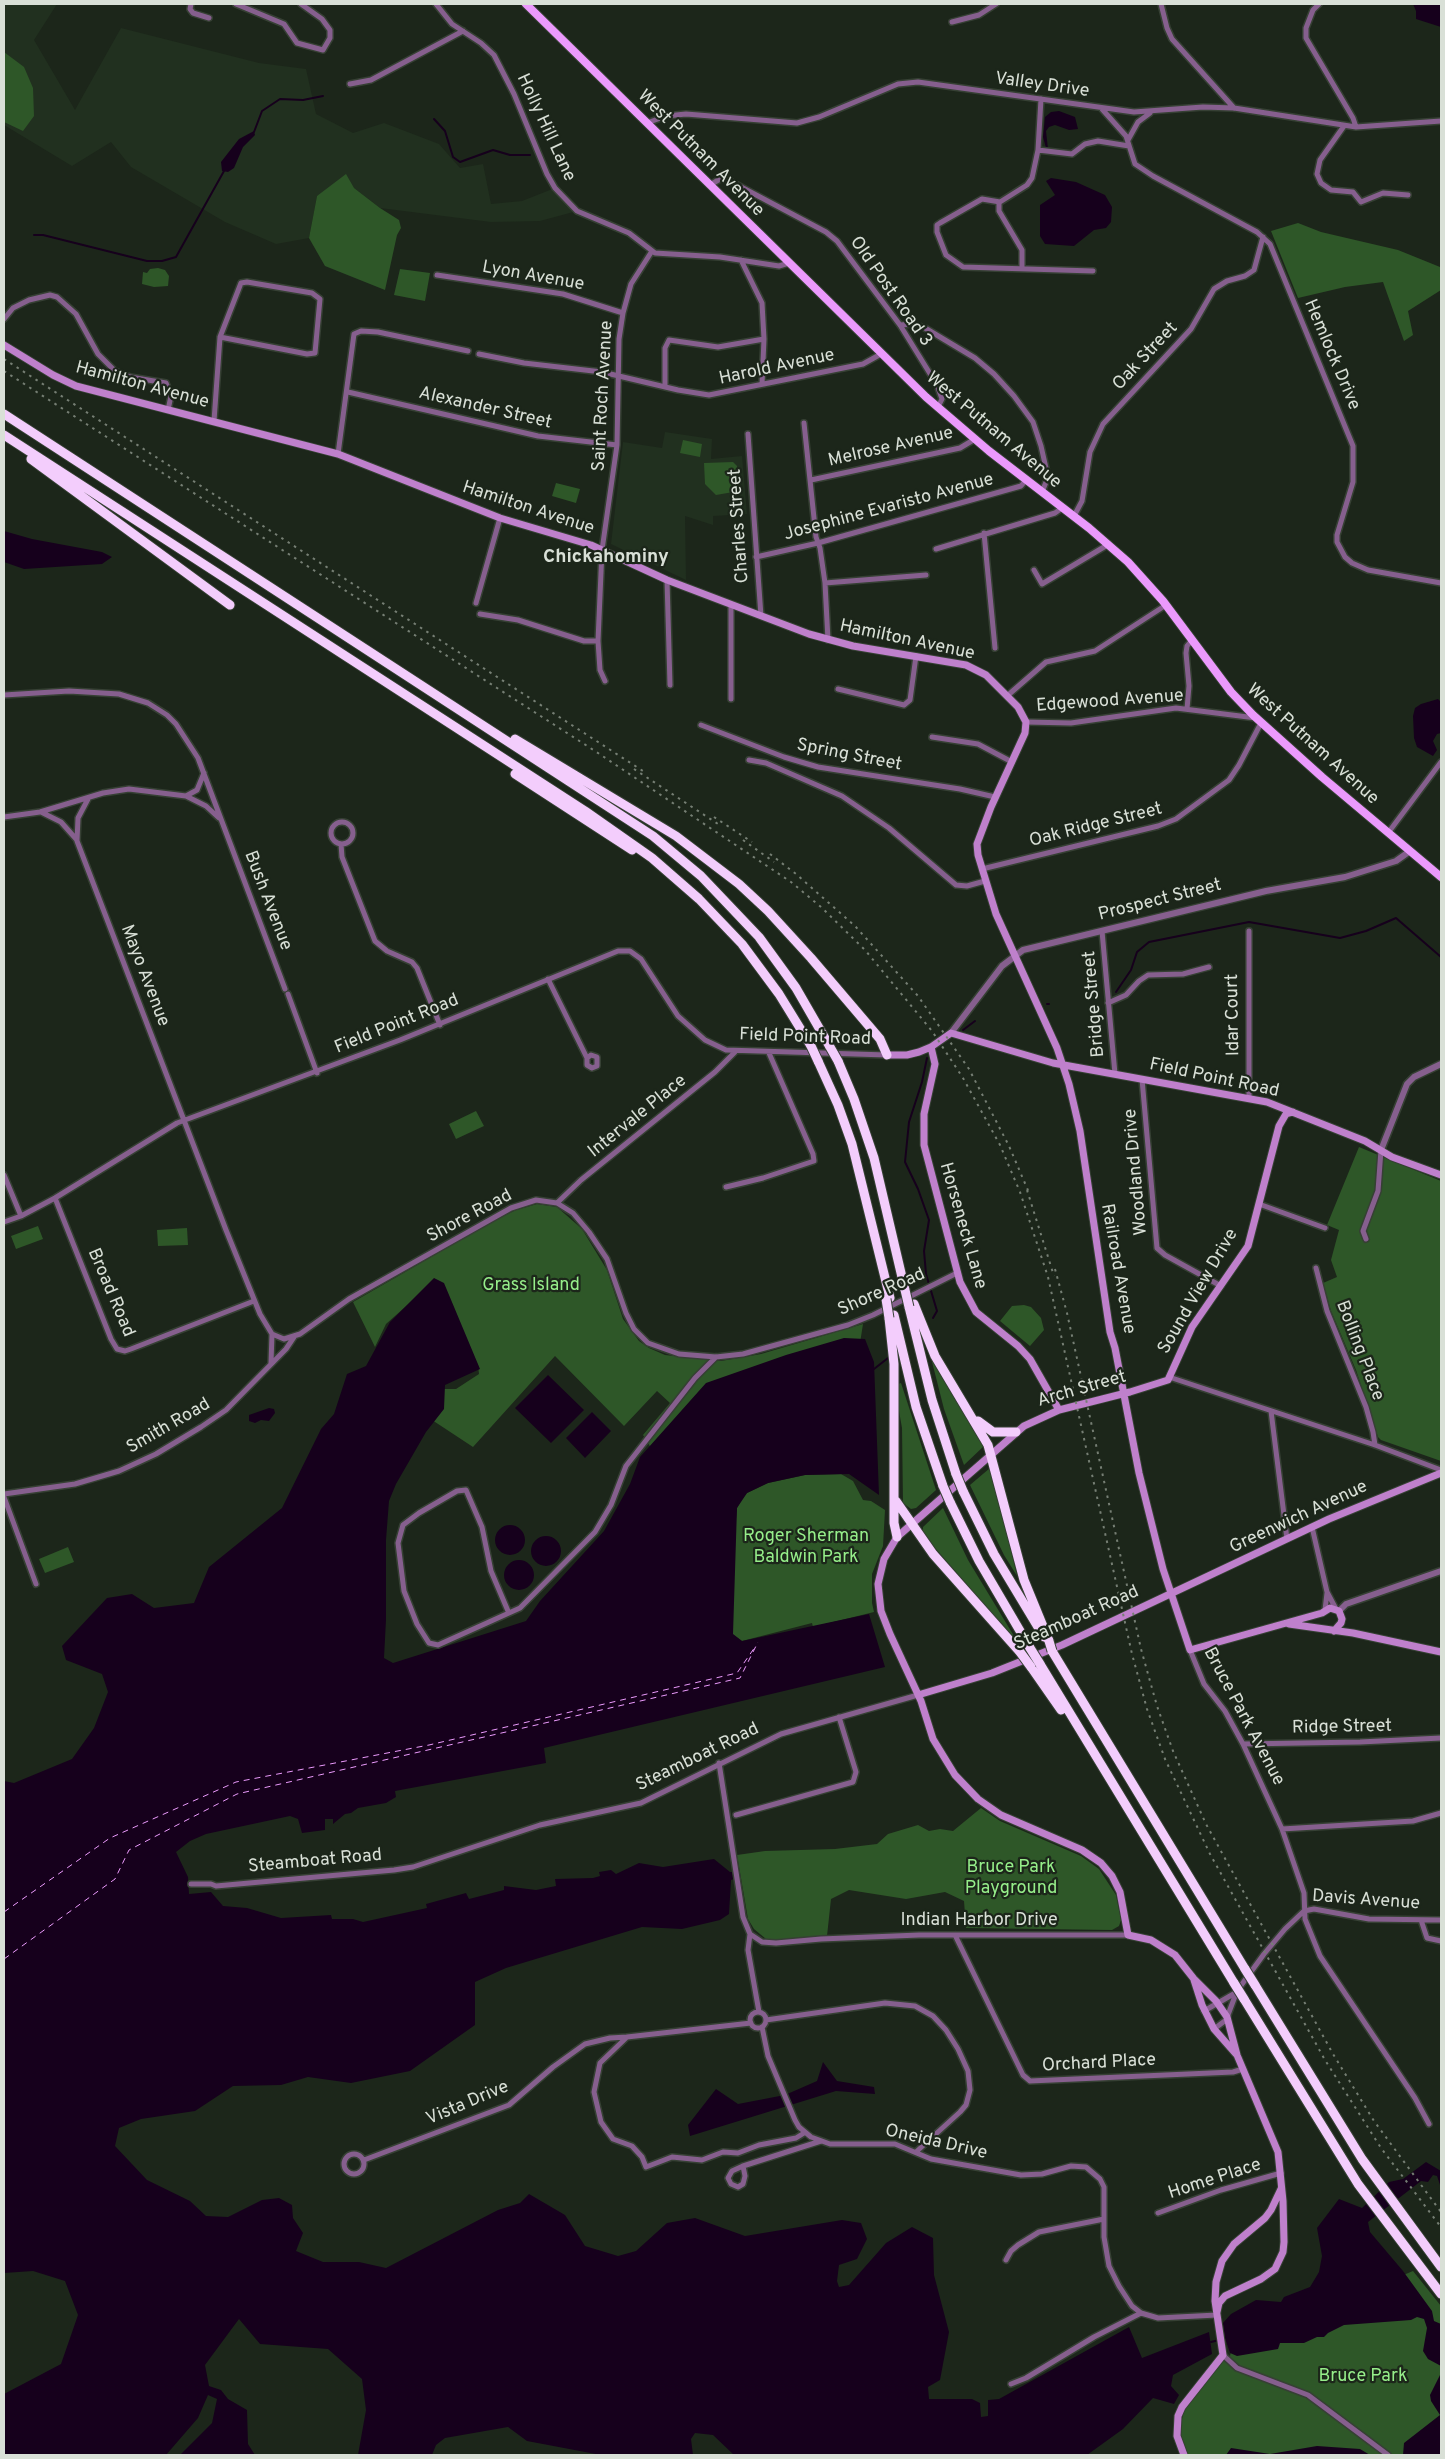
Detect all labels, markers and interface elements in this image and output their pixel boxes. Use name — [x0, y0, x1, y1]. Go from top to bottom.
street label: Valley Drive — [993, 69, 1091, 103]
street label: Holly Hill Lane — [511, 71, 579, 185]
street label: West Putnam Avenue — [632, 86, 768, 222]
street label: Old Post Road 3 — [844, 233, 936, 351]
street label: Lyon Avenue — [480, 257, 586, 297]
street label: Hemlock Drive — [1298, 296, 1364, 414]
street label: Oak Street — [1109, 318, 1183, 396]
street label: Saint Roch Avenue — [589, 320, 619, 472]
street label: Harold Avenue — [717, 345, 837, 391]
street label: Hamilton Avenue — [73, 358, 211, 414]
street label: West Putnam Avenue — [921, 368, 1065, 494]
street label: Alexander Street — [416, 383, 554, 435]
street label: Melrose Avenue — [826, 423, 956, 473]
street label: Charles Street — [725, 468, 755, 584]
street label: Josephine Evaristo Avenue — [782, 470, 996, 546]
street label: Hamilton Avenue — [459, 477, 597, 541]
district label: Chickahominy — [543, 547, 669, 569]
street label: Hamilton Avenue — [838, 616, 976, 666]
street label: West Putnam Avenue — [1241, 680, 1383, 810]
street label: Edgewood Avenue — [1036, 686, 1184, 718]
street label: Spring Street — [795, 735, 903, 777]
street label: Oak Ridge Street — [1027, 799, 1165, 853]
street label: Bush Avenue — [238, 848, 296, 954]
street label: Prospect Street — [1096, 875, 1224, 927]
street label: Mayo Avenue — [115, 922, 173, 1030]
street label: Bridge Street — [1080, 950, 1110, 1058]
street label: Idar Court — [1222, 974, 1246, 1056]
street label: Field Point Road — [332, 990, 462, 1060]
street label: Field Point Road — [739, 1025, 871, 1051]
street label: Field Point Road — [1147, 1055, 1281, 1103]
street label: Intervale Place — [585, 1071, 691, 1163]
street label: Woodland Drive — [1121, 1108, 1153, 1236]
street label: Horseneck Lane — [934, 1160, 990, 1292]
street label: Shore Road — [424, 1186, 516, 1248]
street label: Railroad Avenue — [1095, 1202, 1139, 1336]
street label: Sound View Drive — [1154, 1226, 1244, 1358]
street label: Broad Road — [82, 1245, 138, 1341]
street label: Shore Road — [835, 1264, 929, 1322]
park label: Grass Island — [482, 1275, 580, 1297]
street label: Bolling Place — [1330, 1298, 1388, 1404]
street label: Arch Street — [1035, 1367, 1129, 1413]
street label: Smith Road — [123, 1394, 215, 1460]
street label: Greenwich Avenue — [1227, 1477, 1371, 1559]
park label: Roger Sherman Baldwin Park — [743, 1526, 869, 1568]
street label: Steamboat Road — [1011, 1582, 1143, 1656]
street label: Bruce Park Avenue — [1197, 1644, 1289, 1790]
street label: Ridge Street — [1292, 1716, 1392, 1740]
street label: Steamboat Road — [633, 1719, 763, 1797]
street label: Steamboat Road — [247, 1845, 383, 1879]
park label: Bruce Park Playground — [965, 1857, 1057, 1900]
street label: Davis Avenue — [1311, 1886, 1421, 1916]
street label: Indian Harbor Drive — [900, 1910, 1058, 1932]
street label: Orchard Place — [1041, 2050, 1157, 2078]
street label: Vista Drive — [423, 2077, 513, 2131]
street label: Oneida Drive — [883, 2121, 989, 2165]
street label: Home Place — [1166, 2155, 1264, 2205]
park label: Bruce Park — [1319, 2366, 1407, 2388]

